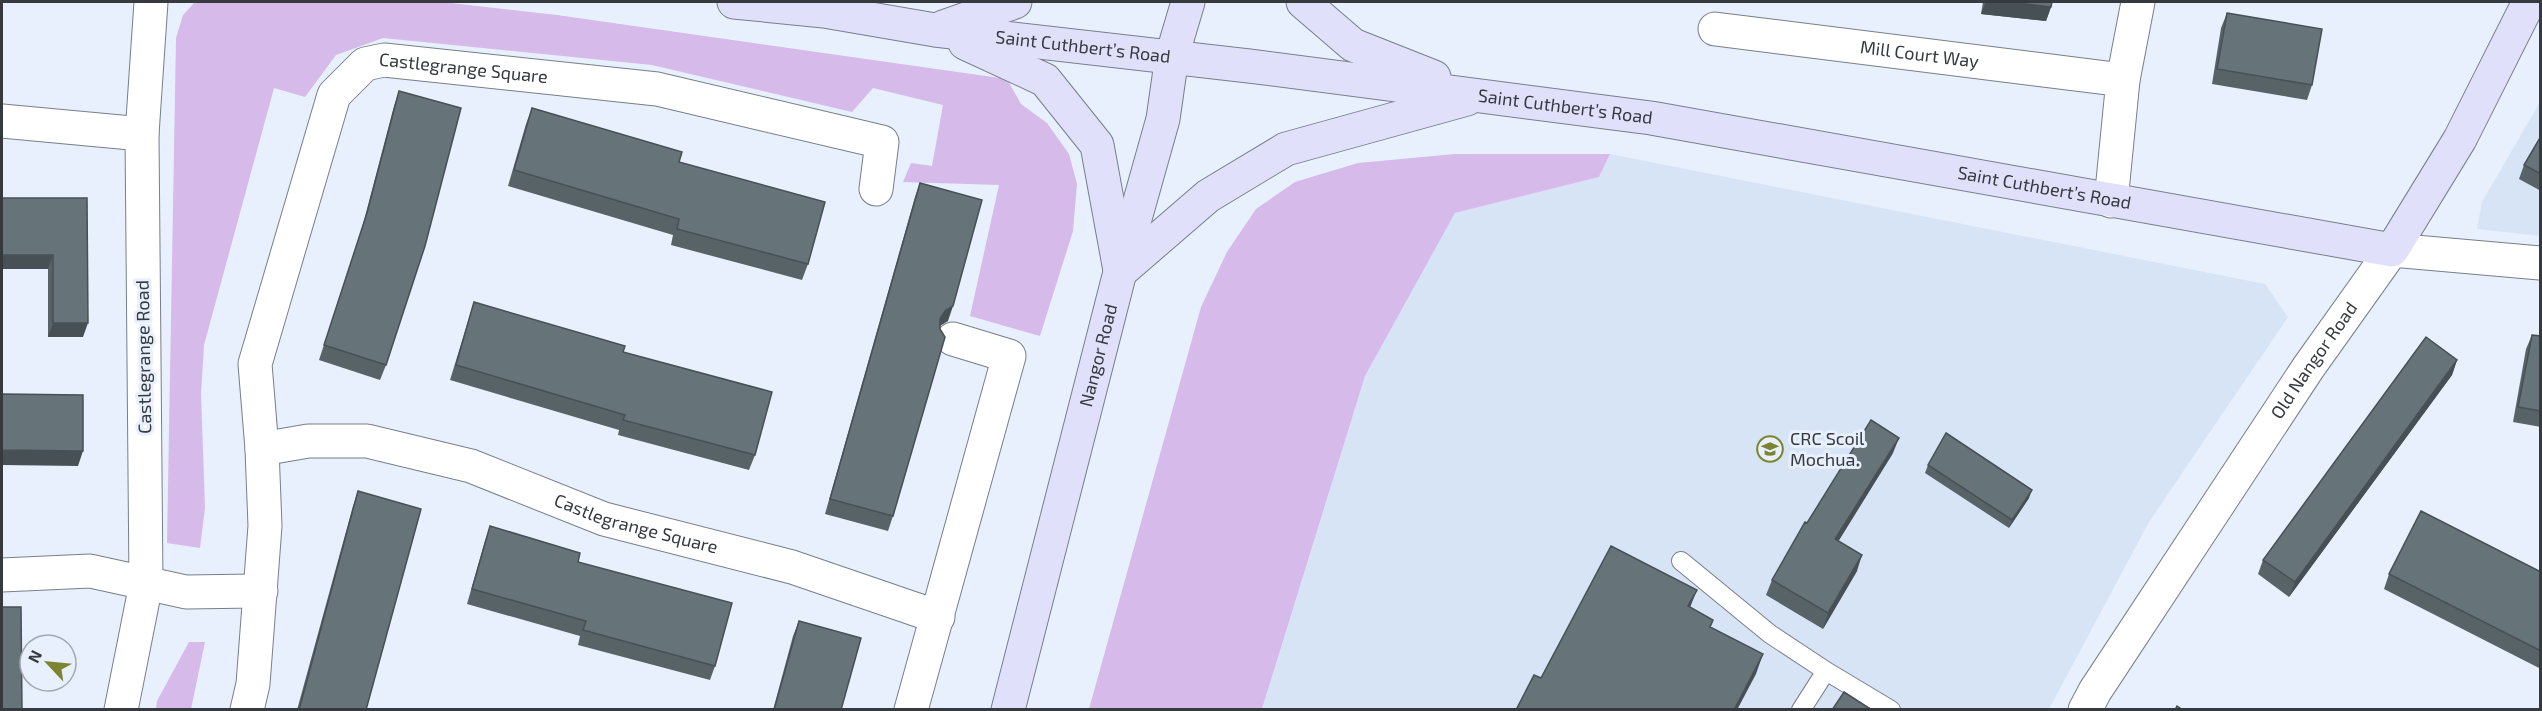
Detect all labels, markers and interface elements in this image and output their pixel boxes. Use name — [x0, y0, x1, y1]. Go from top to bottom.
street label: Saint Cuthbert’s Road — [994, 25, 1172, 67]
street label: Mill Court Way — [1859, 35, 1981, 72]
street label: Castlegrange Square — [378, 48, 549, 87]
street label: Saint Cuthbert’s Road — [1477, 84, 1654, 128]
street label: Saint Cuthbert’s Road — [1956, 161, 2133, 213]
street label: Castlegrange Road — [131, 280, 155, 434]
street label: Old Nangor Road — [2265, 297, 2362, 423]
street label: Nangor Road — [1074, 301, 1121, 409]
place label: CRC Scoil Mochua. — [1790, 427, 1865, 470]
school or university icon: CRC Scoil Mochua. — [1755, 434, 1785, 464]
street label: Castlegrange Square — [551, 488, 720, 558]
north arrow — [18, 633, 78, 693]
text: N — [23, 647, 45, 666]

